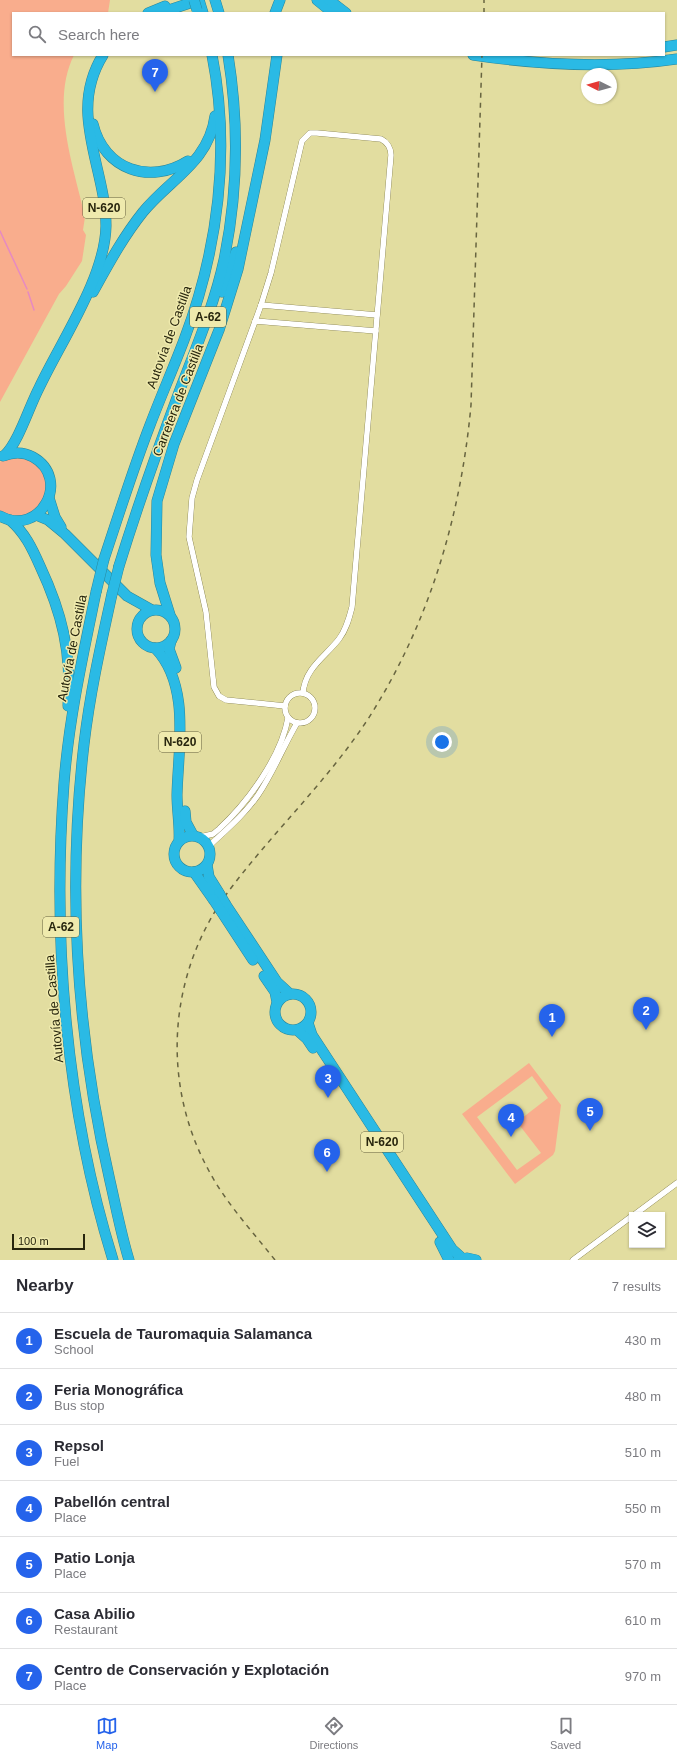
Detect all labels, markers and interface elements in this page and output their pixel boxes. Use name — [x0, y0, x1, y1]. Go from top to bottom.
search box — [12, 12, 665, 56]
icon: search — [26, 23, 48, 45]
text: Search here — [58, 26, 140, 43]
pin: 7 — [142, 59, 168, 92]
north arrow — [581, 68, 617, 104]
road number: N-620 — [83, 198, 125, 218]
street label: Autovía de Castilla — [143, 283, 195, 390]
road number: A-62 — [190, 307, 226, 327]
street label: Carretera de Castilla — [150, 341, 207, 458]
street label: Autovía de Castilla — [54, 593, 90, 703]
road number: N-620 — [159, 732, 201, 752]
your location — [432, 732, 452, 752]
road number: A-62 — [43, 917, 79, 937]
street label: Autovía de Castilla — [42, 954, 66, 1064]
pin: 2 — [633, 997, 659, 1030]
pin: 1 — [539, 1004, 565, 1037]
pin: 3 — [315, 1065, 341, 1098]
pin: 5 — [577, 1098, 603, 1131]
pin: 4 — [498, 1104, 524, 1137]
road number: N-620 — [361, 1132, 403, 1152]
pin: 6 — [314, 1139, 340, 1172]
map controls — [629, 1212, 665, 1248]
button: layers — [629, 1212, 665, 1248]
scale bar — [12, 1232, 85, 1251]
text: 100 m — [18, 1235, 49, 1247]
text: Nearby — [16, 1276, 74, 1295]
text: 7 results — [612, 1279, 661, 1294]
text: Escuela de Tauromaquia Salamanca — [54, 1325, 312, 1342]
text: 1 — [25, 1333, 33, 1348]
text: 430 m — [625, 1333, 661, 1348]
text: School — [54, 1342, 94, 1357]
text: Feria Monográfica — [54, 1381, 183, 1398]
text: 2 — [25, 1389, 33, 1404]
text: 480 m — [625, 1389, 661, 1404]
text: Bus stop — [54, 1398, 105, 1413]
text: Repsol — [54, 1437, 104, 1454]
text: 3 — [25, 1445, 33, 1460]
text: 510 m — [625, 1445, 661, 1460]
text: Fuel — [54, 1454, 79, 1469]
text: Pabellón central — [54, 1493, 170, 1510]
text: 4 — [25, 1501, 33, 1516]
text: 550 m — [625, 1501, 661, 1516]
text: Place — [54, 1510, 87, 1525]
text: Patio Lonja — [54, 1549, 135, 1566]
text: 5 — [25, 1557, 33, 1572]
text: 570 m — [625, 1557, 661, 1572]
text: Place — [54, 1566, 87, 1581]
text: Casa Abilio — [54, 1605, 135, 1622]
text: 6 — [25, 1613, 33, 1628]
text: 610 m — [625, 1613, 661, 1628]
text: Restaurant — [54, 1622, 118, 1637]
text: Centro de Conservación y Explotación — [54, 1661, 329, 1678]
text: 7 — [25, 1669, 33, 1684]
text: 970 m — [625, 1669, 661, 1684]
text: Place — [54, 1678, 87, 1693]
tab: Map — [96, 1715, 118, 1751]
tab: Directions — [309, 1715, 358, 1751]
tab: Saved — [550, 1715, 581, 1751]

